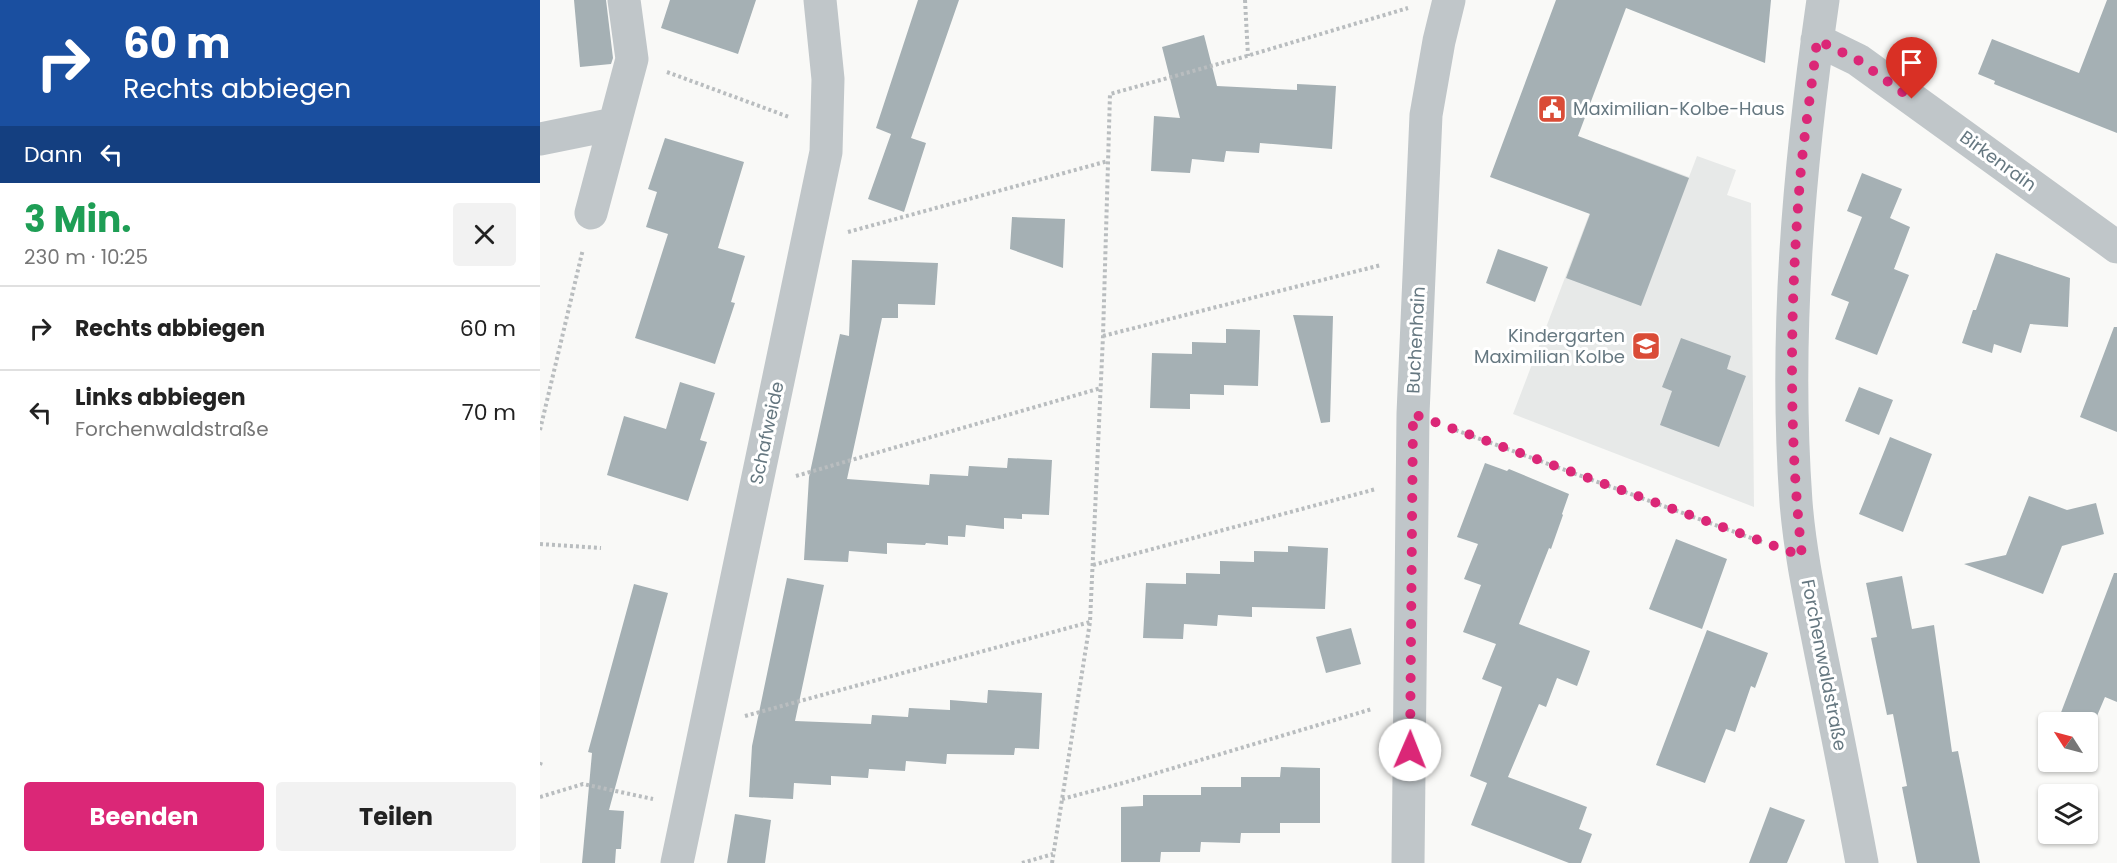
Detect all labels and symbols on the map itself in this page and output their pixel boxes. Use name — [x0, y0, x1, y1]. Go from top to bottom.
pin — [1886, 37, 1937, 99]
public building icon: Maximilian-Kolbe-Haus — [1536, 93, 1568, 125]
place label: Maximilian-Kolbe-Haus — [1573, 96, 1785, 121]
street label: Birkenrain — [1955, 124, 2042, 197]
street label: Buchenhain — [1400, 286, 1431, 394]
place label: Kindergarten Maximilian Kolbe — [1474, 323, 1625, 369]
school or university icon: Kindergarten Maximilian Kolbe — [1630, 330, 1662, 362]
street label: Schafweide — [743, 379, 790, 487]
street label: Forchenwaldstraße — [1796, 577, 1853, 753]
north arrow — [2038, 712, 2098, 772]
position arrow — [1378, 718, 1442, 782]

